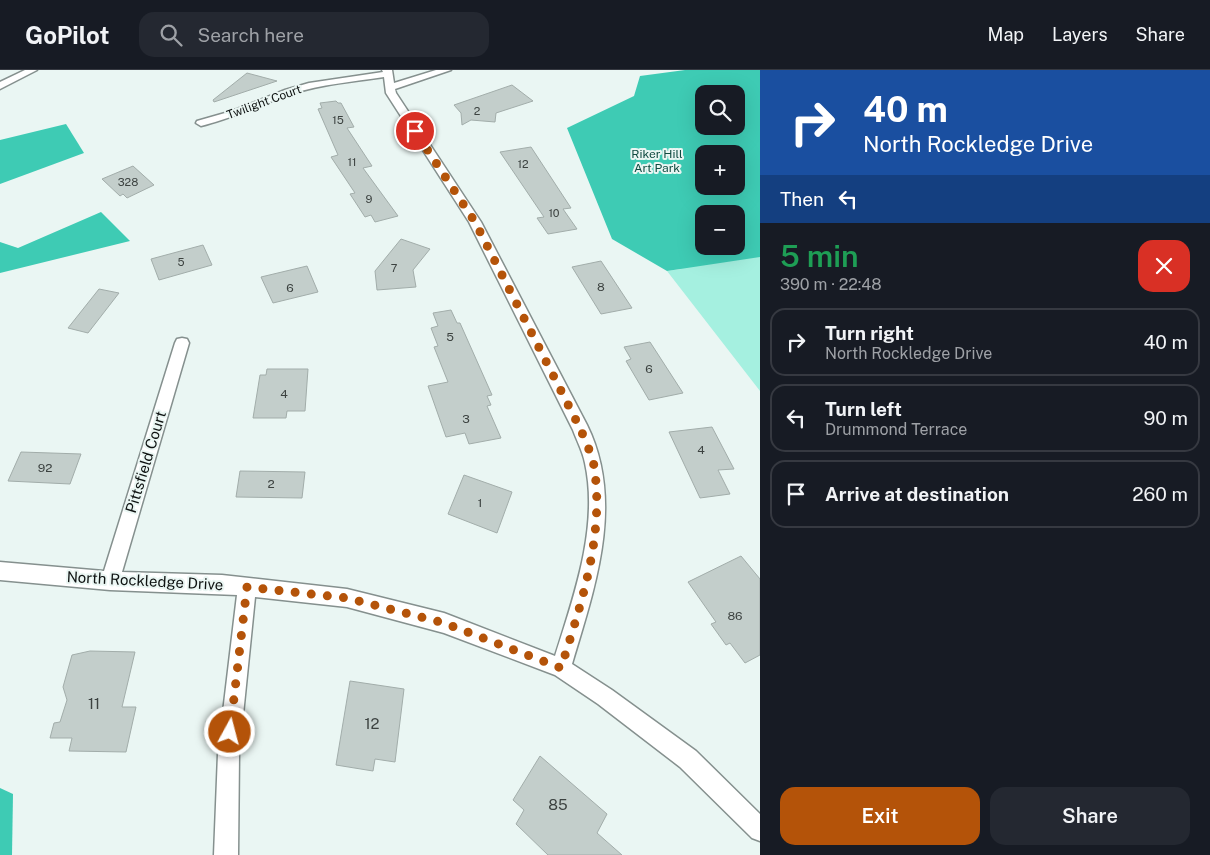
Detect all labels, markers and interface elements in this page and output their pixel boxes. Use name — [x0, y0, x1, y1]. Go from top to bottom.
search box — [139, 12, 489, 57]
text: GoPilot — [25, 21, 109, 49]
icon: search — [157, 21, 185, 49]
text: Search here — [197, 24, 304, 46]
text: Map — [988, 24, 1024, 45]
text: Layers — [1052, 24, 1108, 45]
text: Share — [1136, 24, 1185, 45]
street label: Twilight Court — [225, 82, 304, 122]
map controls — [695, 85, 745, 255]
button: search — [695, 85, 745, 135]
text: 40 m — [863, 89, 948, 130]
icon: right — [780, 90, 845, 155]
house number: 2 — [474, 105, 481, 117]
pin — [394, 110, 436, 152]
house number: 15 — [332, 114, 344, 126]
icon: arrive — [401, 117, 429, 145]
text: North Rockledge Drive — [863, 131, 1093, 157]
button: + — [695, 145, 745, 195]
park label: Riker Hill Art Park — [631, 147, 683, 175]
house number: 11 — [348, 156, 356, 168]
house number: 12 — [517, 158, 529, 170]
house number: 328 — [118, 176, 138, 188]
icon: left — [834, 185, 862, 213]
text: Then — [780, 188, 824, 210]
house number: 9 — [366, 193, 373, 205]
button: − — [695, 205, 745, 255]
house number: 10 — [548, 207, 560, 219]
text: 5 min — [780, 238, 859, 274]
button: close — [1138, 240, 1190, 292]
house number: 5 — [177, 256, 185, 268]
house number: 7 — [391, 262, 398, 274]
text: 390 m · 22:48 — [780, 275, 882, 294]
house number: 8 — [597, 280, 605, 294]
house number: 6 — [286, 281, 294, 295]
text: Turn right — [825, 322, 914, 344]
icon: right — [782, 328, 810, 356]
house number: 5 — [446, 330, 454, 344]
text: 40 m — [1143, 331, 1188, 353]
text: North Rockledge Drive — [825, 344, 992, 363]
house number: 6 — [645, 362, 653, 376]
house number: 4 — [280, 387, 288, 401]
text: Turn left — [825, 398, 902, 420]
icon: left — [782, 404, 810, 432]
text: 90 m — [1144, 407, 1188, 429]
street label: Pittsfield Court — [122, 409, 169, 515]
house number: 3 — [462, 412, 470, 426]
text: Drummond Terrace — [825, 420, 967, 439]
house number: 4 — [697, 443, 705, 457]
house number: 92 — [38, 461, 52, 475]
house number: 2 — [267, 477, 275, 491]
icon: arrive — [782, 480, 810, 508]
text: Arrive at destination — [825, 483, 1009, 505]
text: 260 m — [1132, 483, 1188, 505]
house number: 1 — [478, 496, 482, 510]
street label: North Rockledge Drive — [66, 568, 224, 593]
house number: 86 — [727, 609, 743, 623]
house number: 11 — [88, 695, 100, 712]
position arrow — [203, 705, 255, 757]
house number: 12 — [364, 715, 380, 732]
button: Exit — [780, 787, 980, 845]
button: Share — [990, 787, 1190, 845]
house number: 85 — [548, 796, 568, 813]

